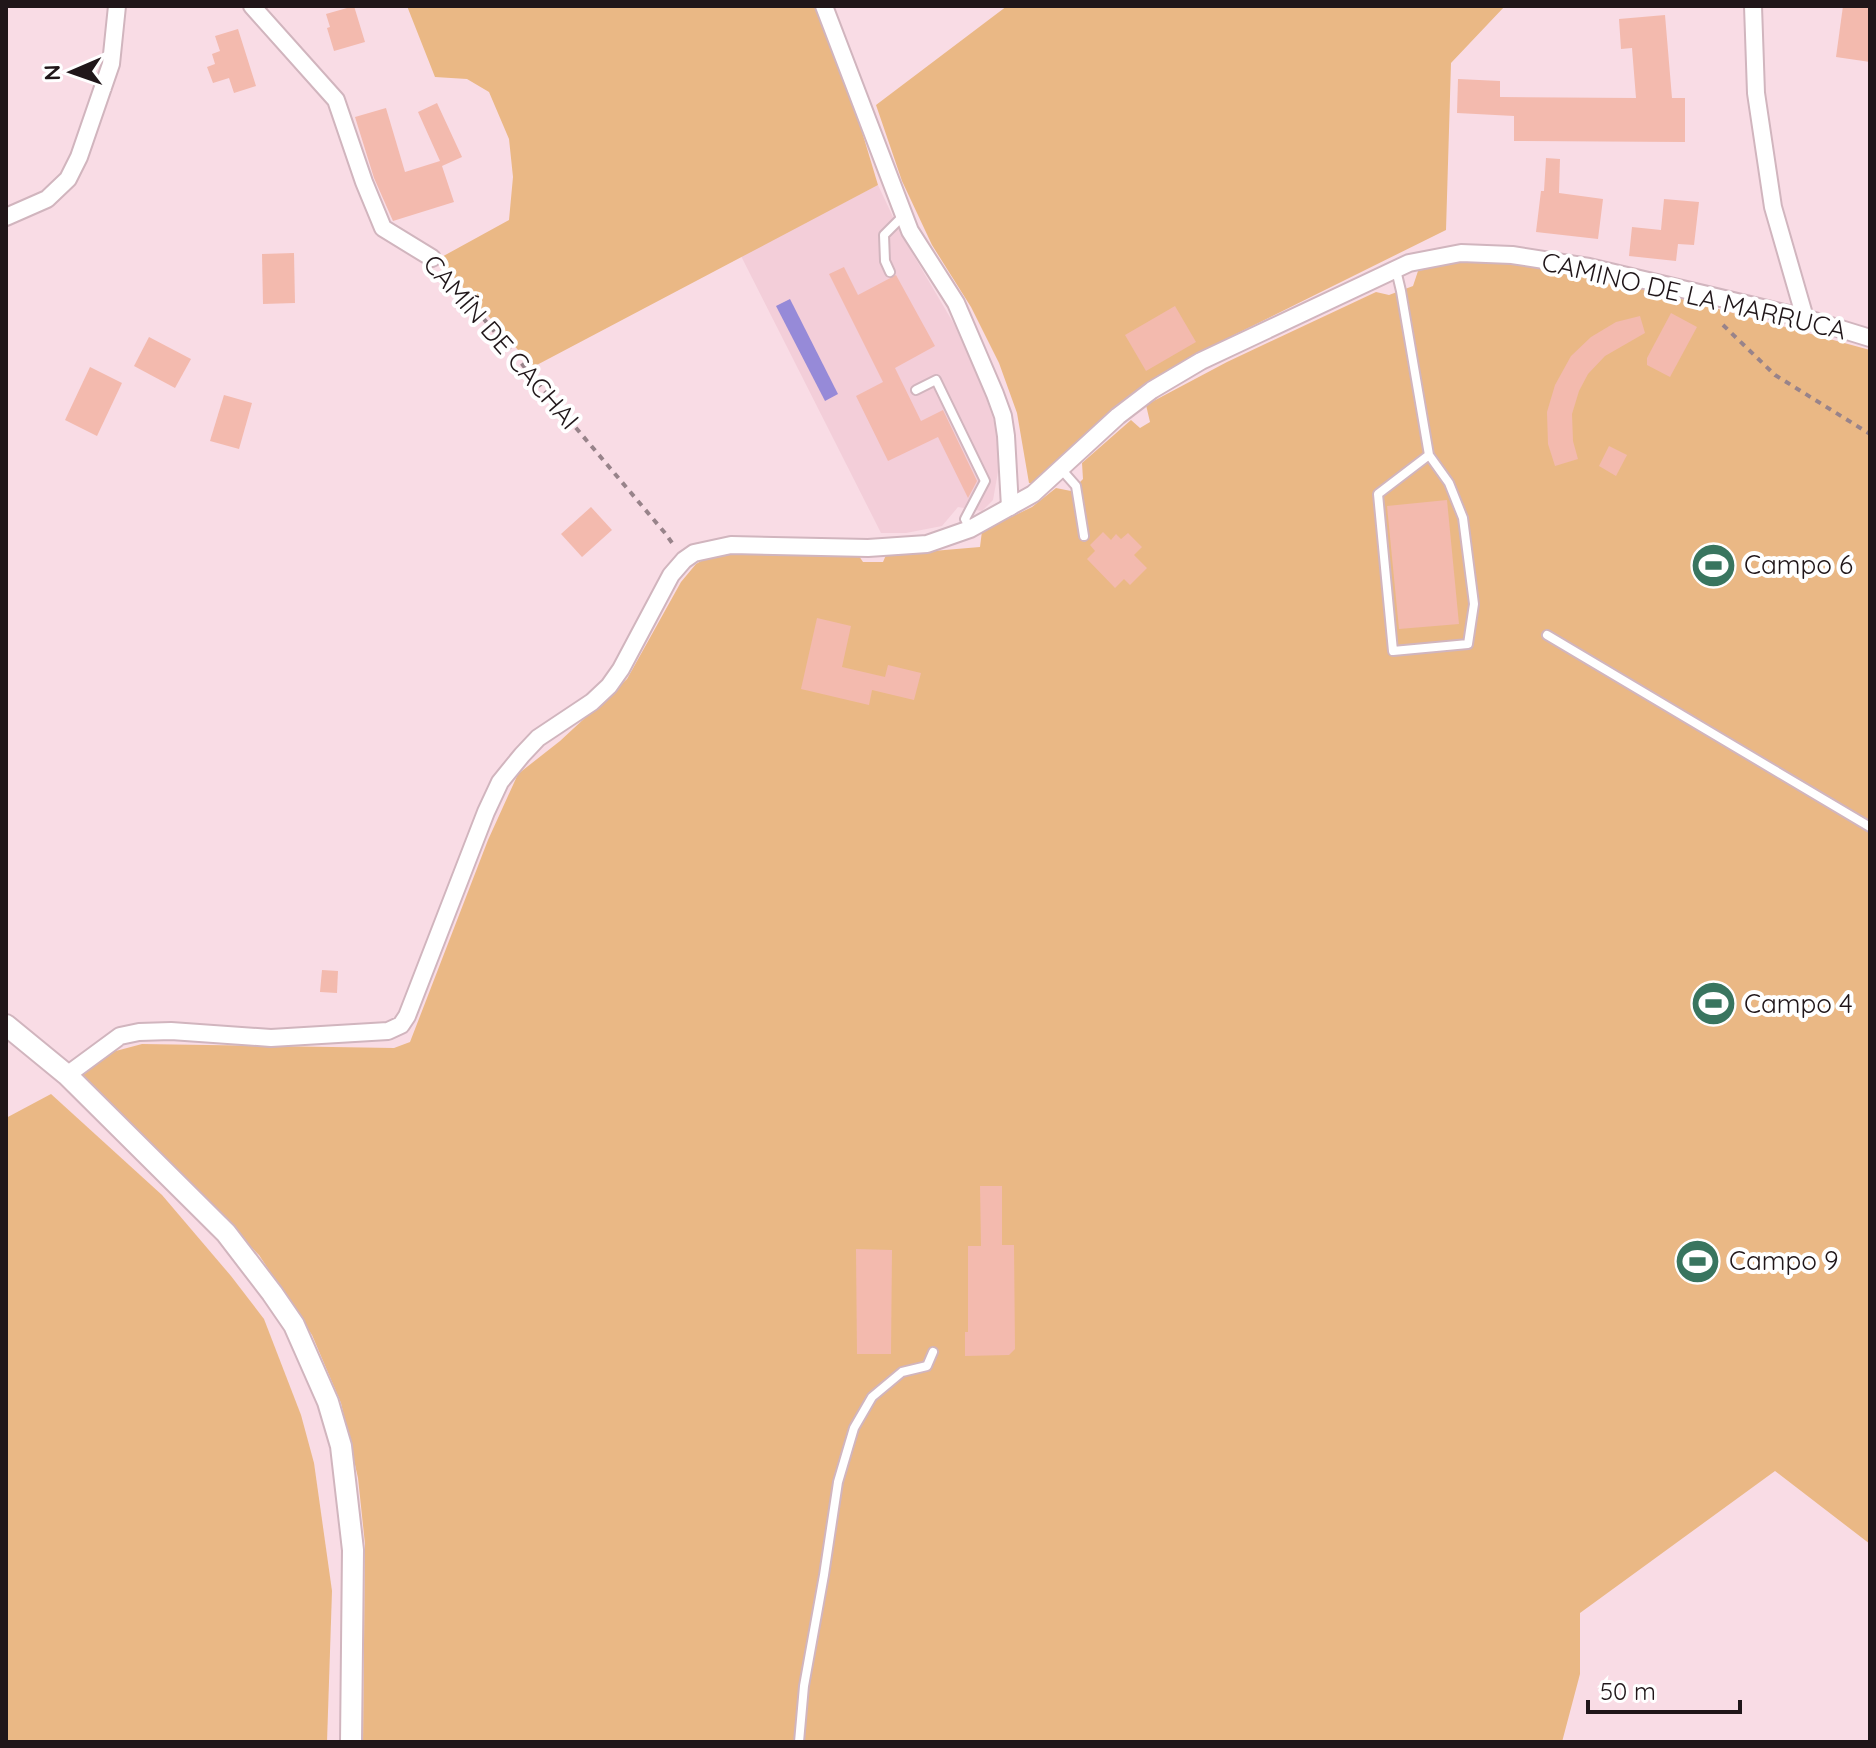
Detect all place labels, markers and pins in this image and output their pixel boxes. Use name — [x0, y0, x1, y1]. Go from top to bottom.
sports icon: Campo 6 — [1689, 541, 1737, 589]
place label: Campo 6 — [1744, 548, 1853, 581]
sports icon: Campo 4 — [1689, 980, 1737, 1028]
place label: Campo 4 — [1744, 987, 1853, 1020]
sports icon: Campo 9 — [1674, 1237, 1722, 1285]
place label: Campo 9 — [1729, 1244, 1839, 1277]

